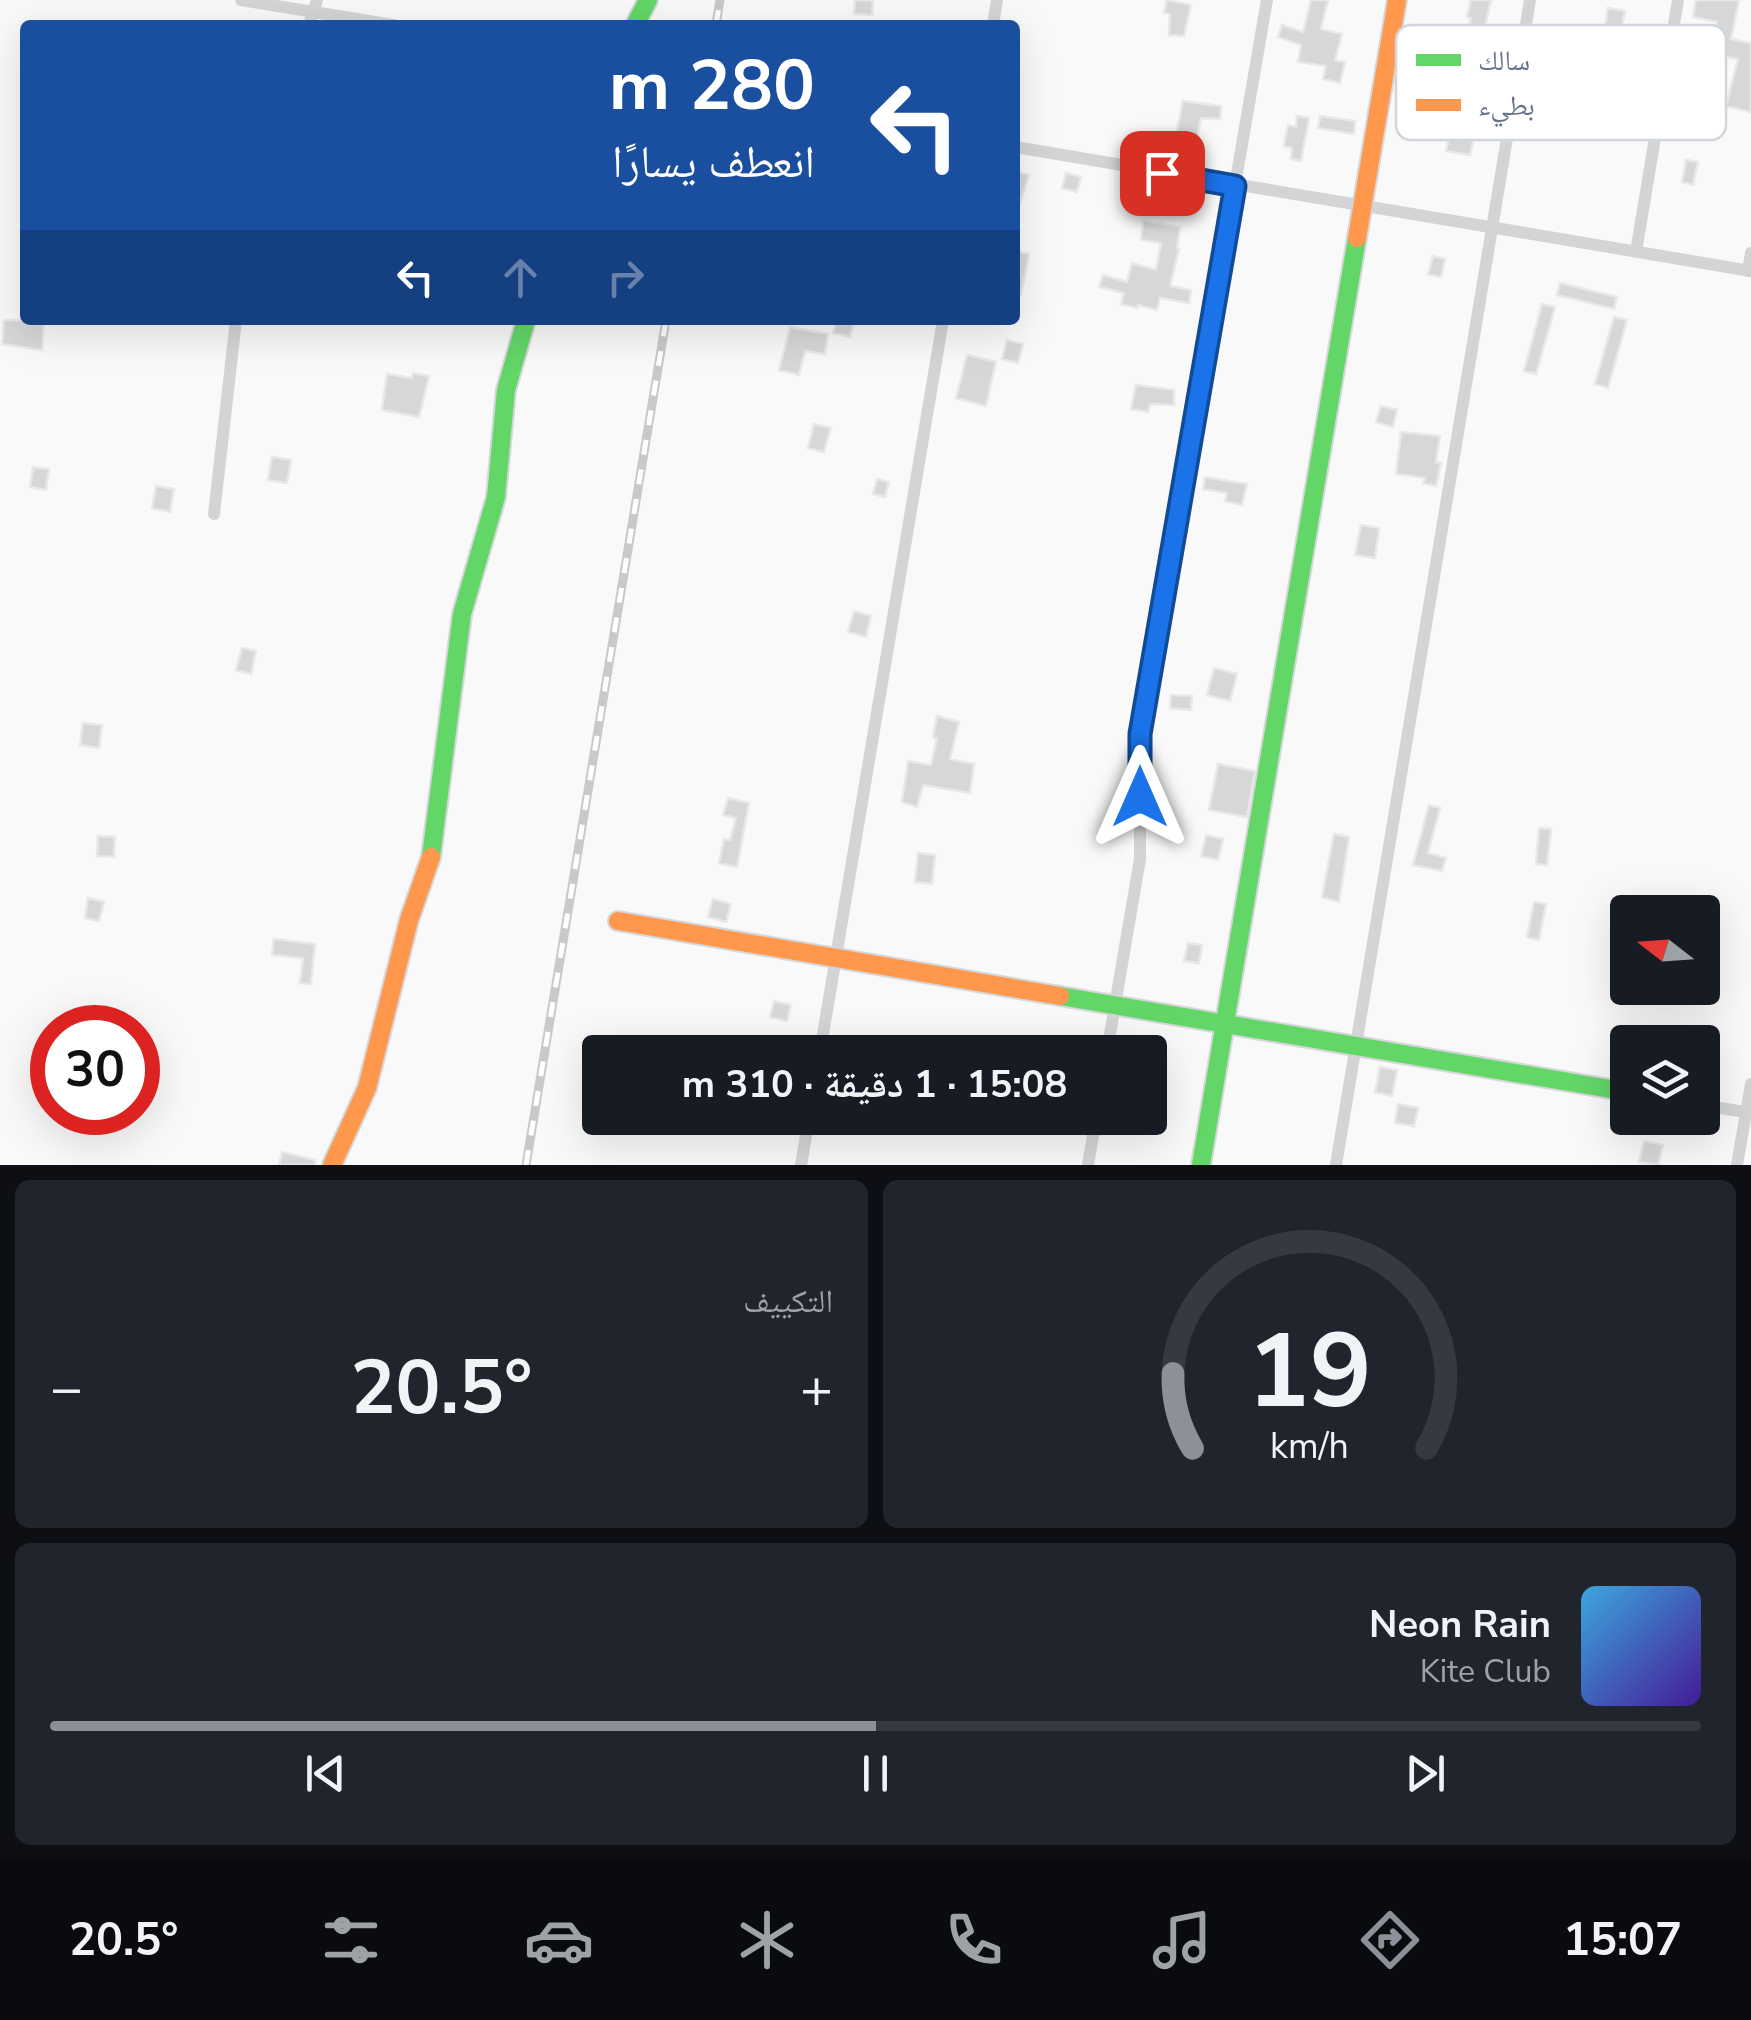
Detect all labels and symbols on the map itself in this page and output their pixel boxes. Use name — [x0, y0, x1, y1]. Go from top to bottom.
legend — [1396, 25, 1726, 140]
text: سالك — [1478, 42, 1530, 80]
text: بطيء — [1478, 87, 1535, 128]
pin — [1120, 131, 1205, 216]
position arrow — [1088, 745, 1192, 849]
north arrow — [1610, 895, 1720, 1005]
speed limit sign: 30 — [30, 1005, 160, 1135]

